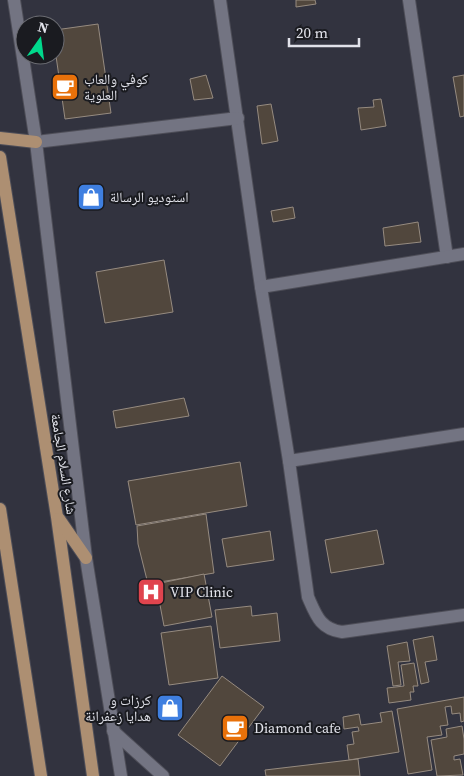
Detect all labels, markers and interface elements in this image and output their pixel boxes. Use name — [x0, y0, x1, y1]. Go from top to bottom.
north arrow — [15, 15, 65, 65]
scale bar — [289, 15, 359, 47]
text: N — [36, 16, 51, 38]
text: 20 m — [296, 22, 328, 43]
place label: كوفي والعاب العلوية — [84, 69, 148, 105]
cafe icon: كوفي والعاب العلوية — [50, 72, 80, 102]
shop icon: استوديو الرسالة — [76, 182, 106, 212]
place label: استوديو الرسالة — [110, 187, 189, 207]
street label: شارع السلام الجامعة — [46, 412, 82, 516]
hospital icon: VIP Clinic — [136, 577, 166, 607]
place label: VIP Clinic — [170, 582, 233, 602]
place label: كرزات و هدايا زعفرانة — [85, 690, 151, 726]
shop icon: كرزات و هدايا زعفرانة — [155, 693, 185, 723]
cafe icon: Diamond cafe — [220, 713, 250, 743]
place label: Diamond cafe — [254, 718, 341, 738]

